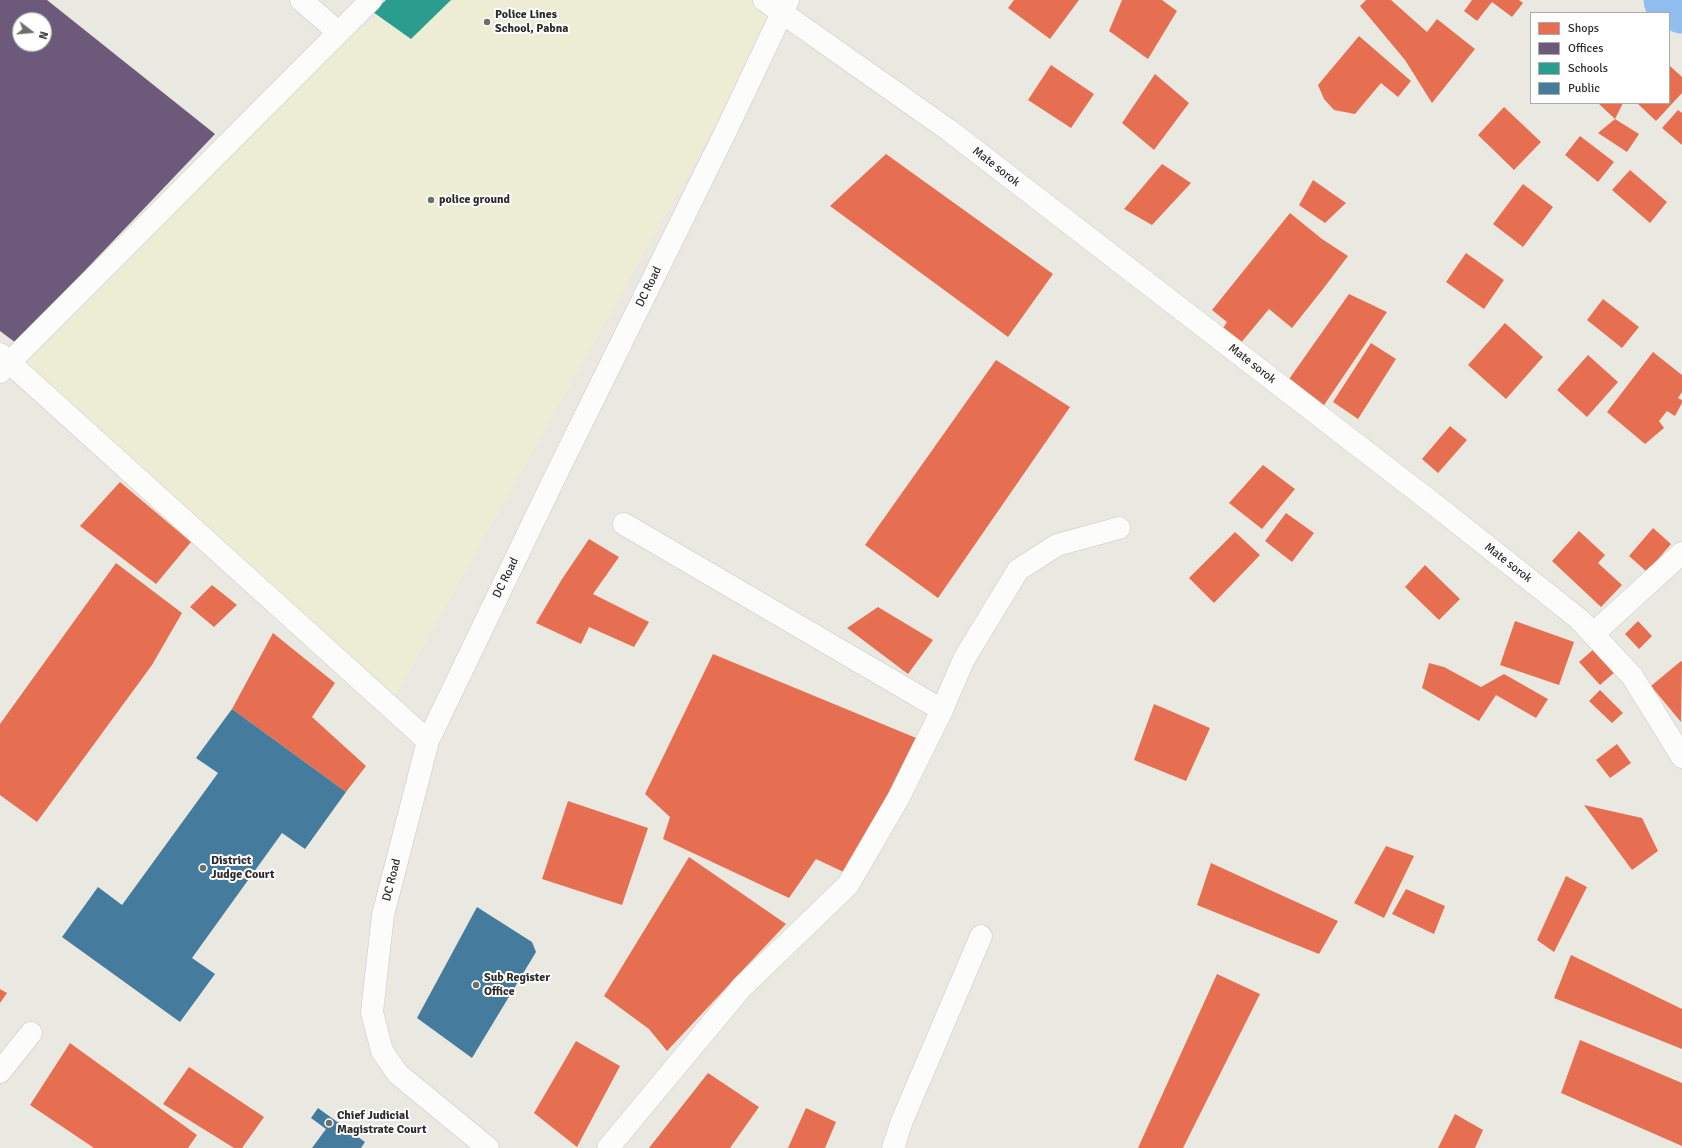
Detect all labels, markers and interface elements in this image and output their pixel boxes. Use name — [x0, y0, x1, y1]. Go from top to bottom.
place label: Police Lines School, Pabna — [495, 8, 568, 36]
north arrow — [12, 12, 52, 52]
legend — [1530, 12, 1670, 104]
marker: Police Lines School, Pabna — [482, 17, 492, 27]
text: Shops — [1568, 21, 1599, 36]
text: N — [36, 30, 50, 41]
text: Offices — [1568, 41, 1603, 56]
text: Schools — [1568, 61, 1608, 76]
text: Public — [1568, 81, 1600, 96]
street label: Mate sorok — [969, 144, 1023, 190]
place label: police ground — [439, 193, 510, 207]
marker: police ground — [426, 195, 436, 205]
street label: DC Road — [633, 264, 665, 310]
street label: Mate sorok — [1225, 341, 1279, 387]
street label: Mate sorok — [1481, 540, 1535, 586]
street label: DC Road — [490, 555, 522, 601]
place label: District Judge Court — [211, 854, 275, 882]
street label: DC Road — [380, 857, 404, 903]
marker: District Judge Court — [198, 863, 208, 873]
place label: Sub Register Office — [484, 971, 550, 999]
marker: Sub Register Office — [471, 980, 481, 990]
place label: Chief Judicial Magistrate Court — [337, 1109, 426, 1137]
marker: Chief Judicial Magistrate Court — [324, 1118, 334, 1128]

